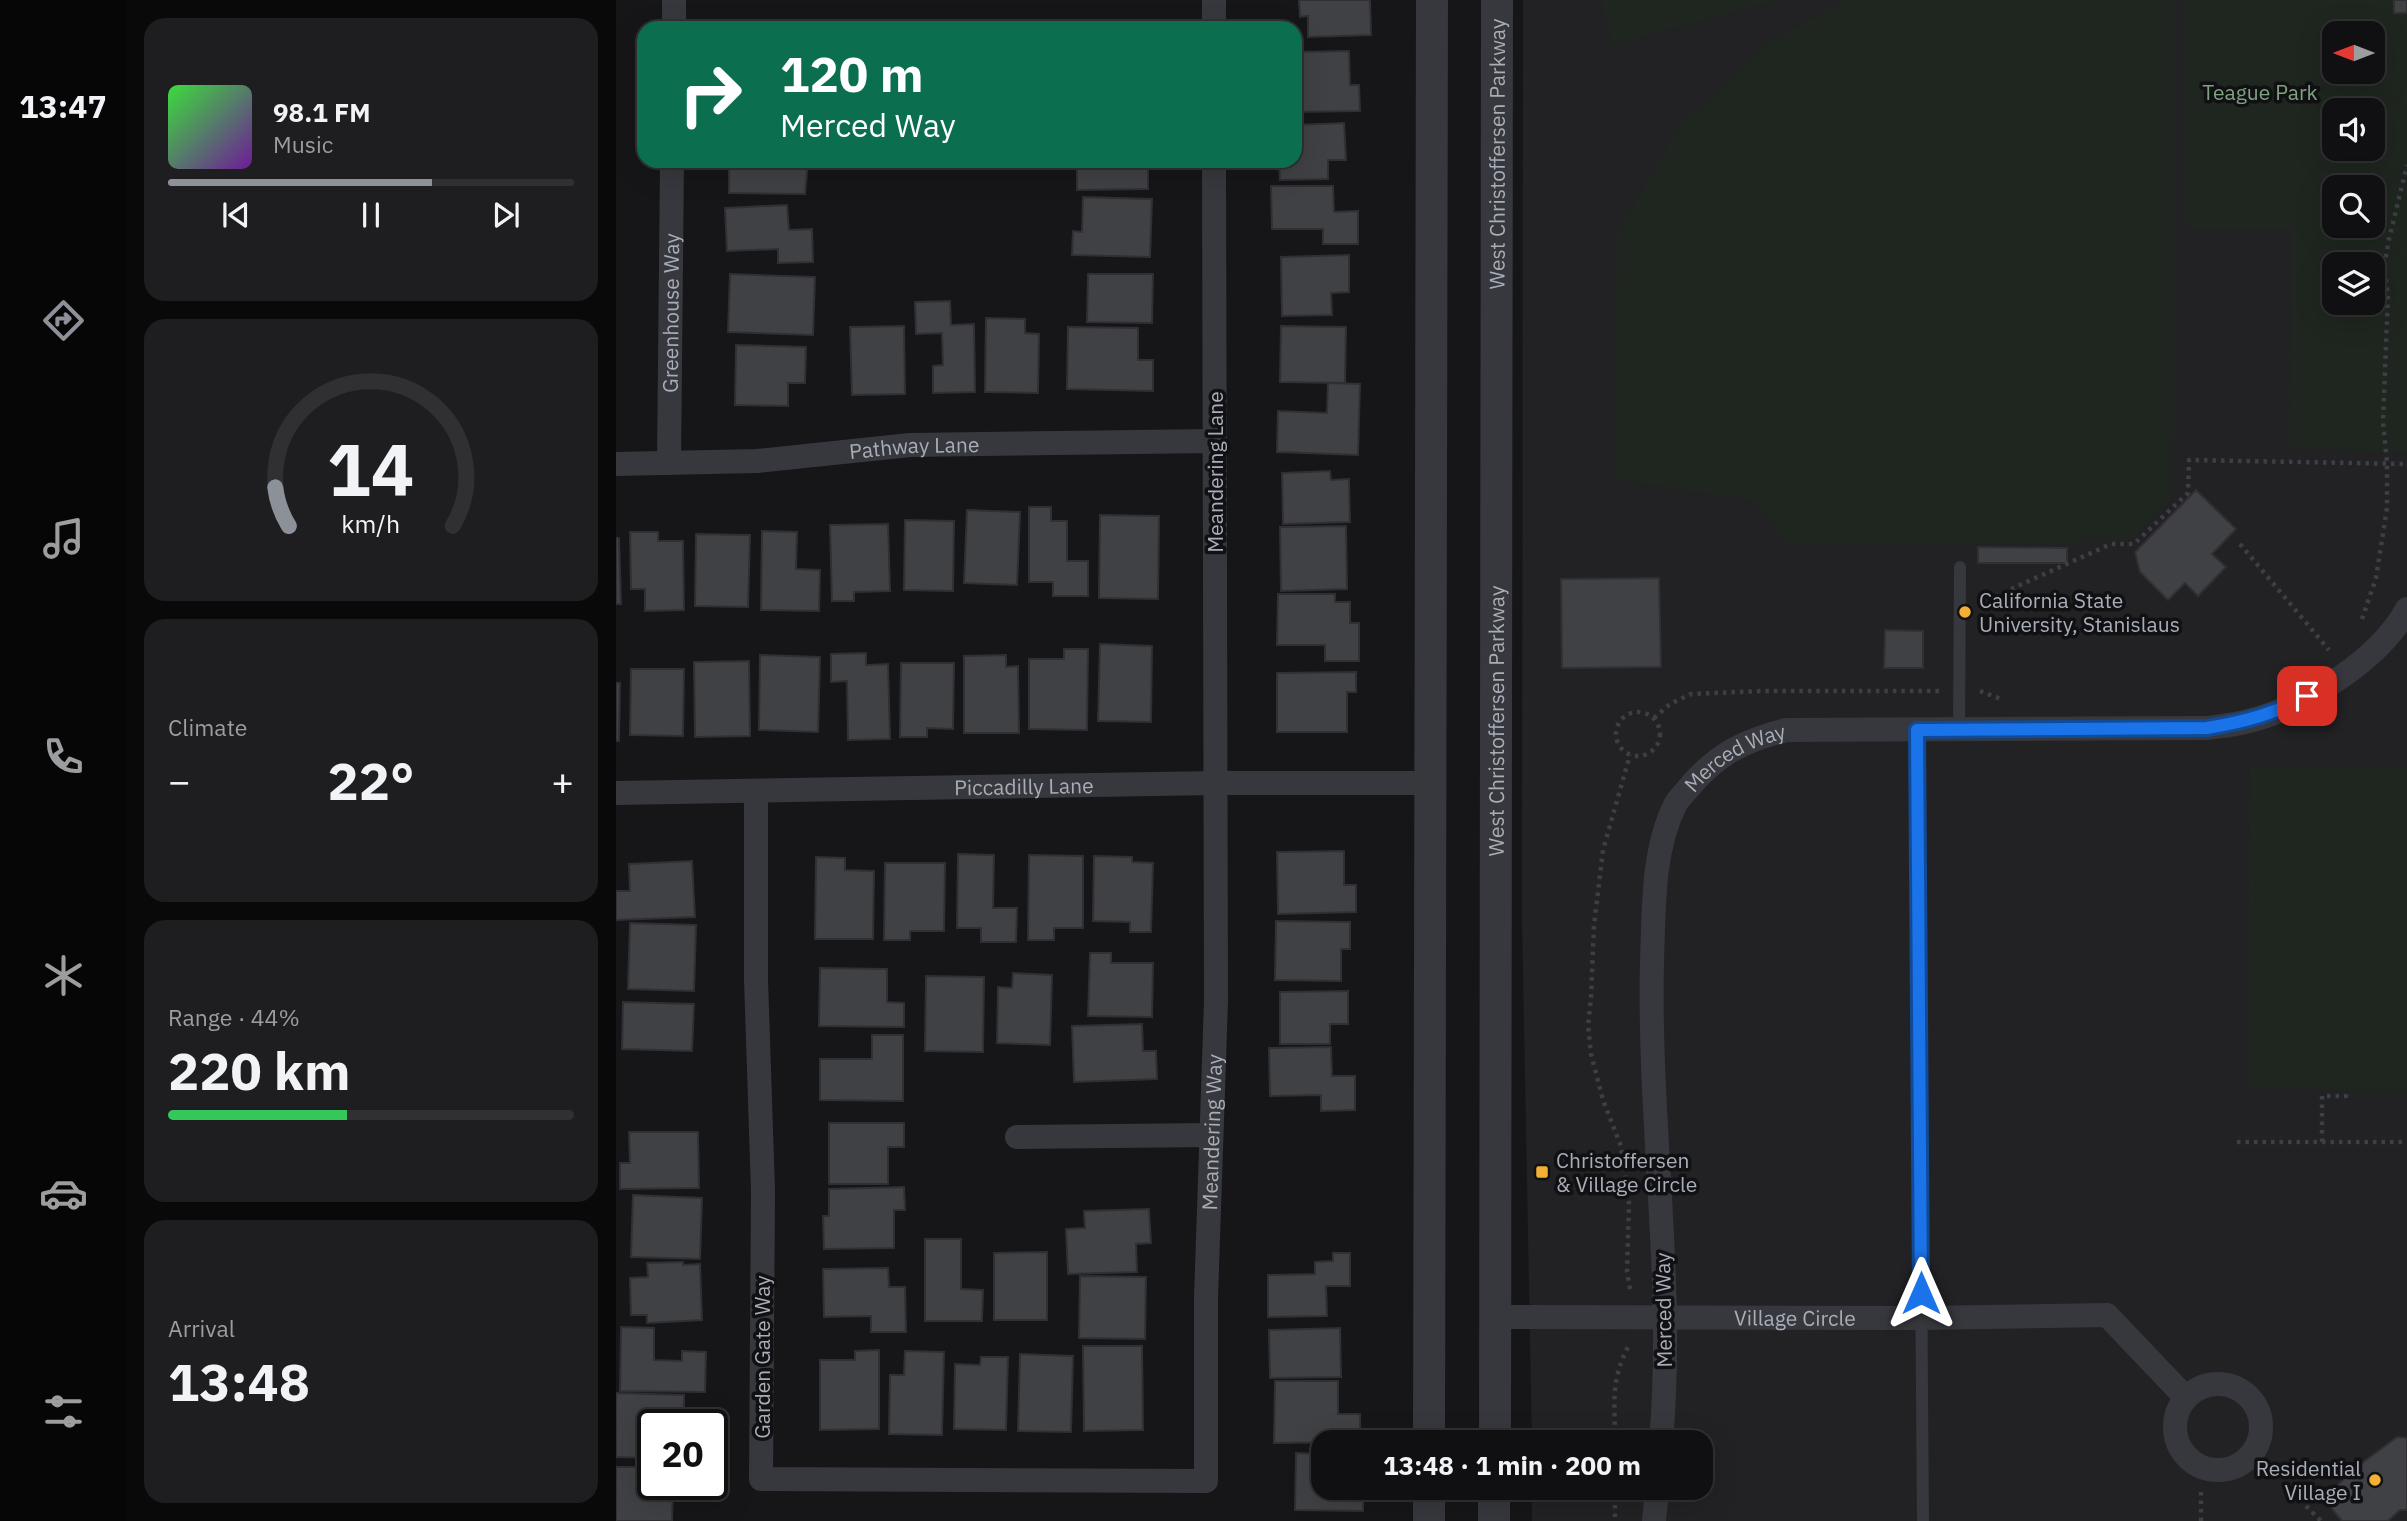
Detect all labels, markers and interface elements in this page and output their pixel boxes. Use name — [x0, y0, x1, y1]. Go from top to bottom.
street label: West Christoffersen Parkway — [1483, 18, 1511, 289]
north arrow — [2322, 21, 2385, 84]
map controls — [2322, 21, 2385, 315]
text: 120 m — [780, 42, 924, 105]
icon: right — [665, 49, 756, 140]
park label: Teague Park — [2202, 78, 2318, 106]
text: 13:47 — [19, 85, 107, 127]
text: 98.1 FM — [273, 95, 371, 129]
button: sound — [2322, 98, 2385, 161]
text: Merced Way — [780, 104, 956, 146]
text: Music — [273, 129, 333, 159]
button: search — [2322, 175, 2385, 238]
icon: previous — [217, 196, 255, 234]
icon: pause — [352, 196, 390, 234]
icon: next — [487, 196, 525, 234]
street label: Greenhouse Way — [656, 233, 685, 393]
button: layers — [2322, 252, 2385, 315]
icon: directions — [39, 296, 88, 345]
street label: Meandering Lane — [1201, 391, 1229, 553]
text: 14 — [327, 421, 415, 516]
street label: Pathway Lane — [848, 430, 980, 465]
text: km/h — [342, 507, 400, 540]
icon: music — [39, 514, 88, 563]
street label: West Christoffersen Parkway — [1482, 585, 1510, 856]
place label: California State University, Stanislaus — [1979, 586, 2180, 638]
marker: California State University, Stanislaus — [1957, 604, 1973, 620]
pin — [2277, 666, 2337, 726]
icon: arrive — [2288, 677, 2326, 715]
text: Climate — [168, 712, 247, 742]
street label: Merced Way — [1678, 717, 1789, 798]
icon: phone — [39, 732, 88, 781]
text: 22° — [328, 747, 414, 814]
text: − — [168, 756, 191, 805]
text: + — [551, 756, 574, 805]
street label: Piccadilly Lane — [954, 771, 1094, 801]
icon: climate — [39, 951, 88, 1000]
text: Range · 44% — [168, 1002, 300, 1032]
text: 220 km — [168, 1037, 350, 1104]
street label: Meandering Way — [1195, 1053, 1228, 1211]
place label: Christoffersen & Village Circle — [1556, 1146, 1697, 1198]
marker: Christoffersen & Village Circle — [1534, 1164, 1550, 1180]
icon: car — [39, 1169, 88, 1218]
street label: Merced Way — [1648, 1252, 1678, 1368]
position arrow — [1884, 1256, 1958, 1330]
street label: Garden Gate Way — [748, 1275, 776, 1439]
street label: Village Circle — [1734, 1304, 1856, 1332]
text: Arrival — [168, 1313, 235, 1343]
text: 13:48 — [168, 1348, 310, 1415]
icon: filters — [39, 1387, 88, 1436]
speed limit sign: 20 — [637, 1409, 728, 1500]
text: 13:48 · 1 min · 200 m — [1383, 1448, 1641, 1482]
place label: Residential Village I — [2256, 1454, 2361, 1506]
marker: Residential Village I — [2367, 1472, 2383, 1488]

